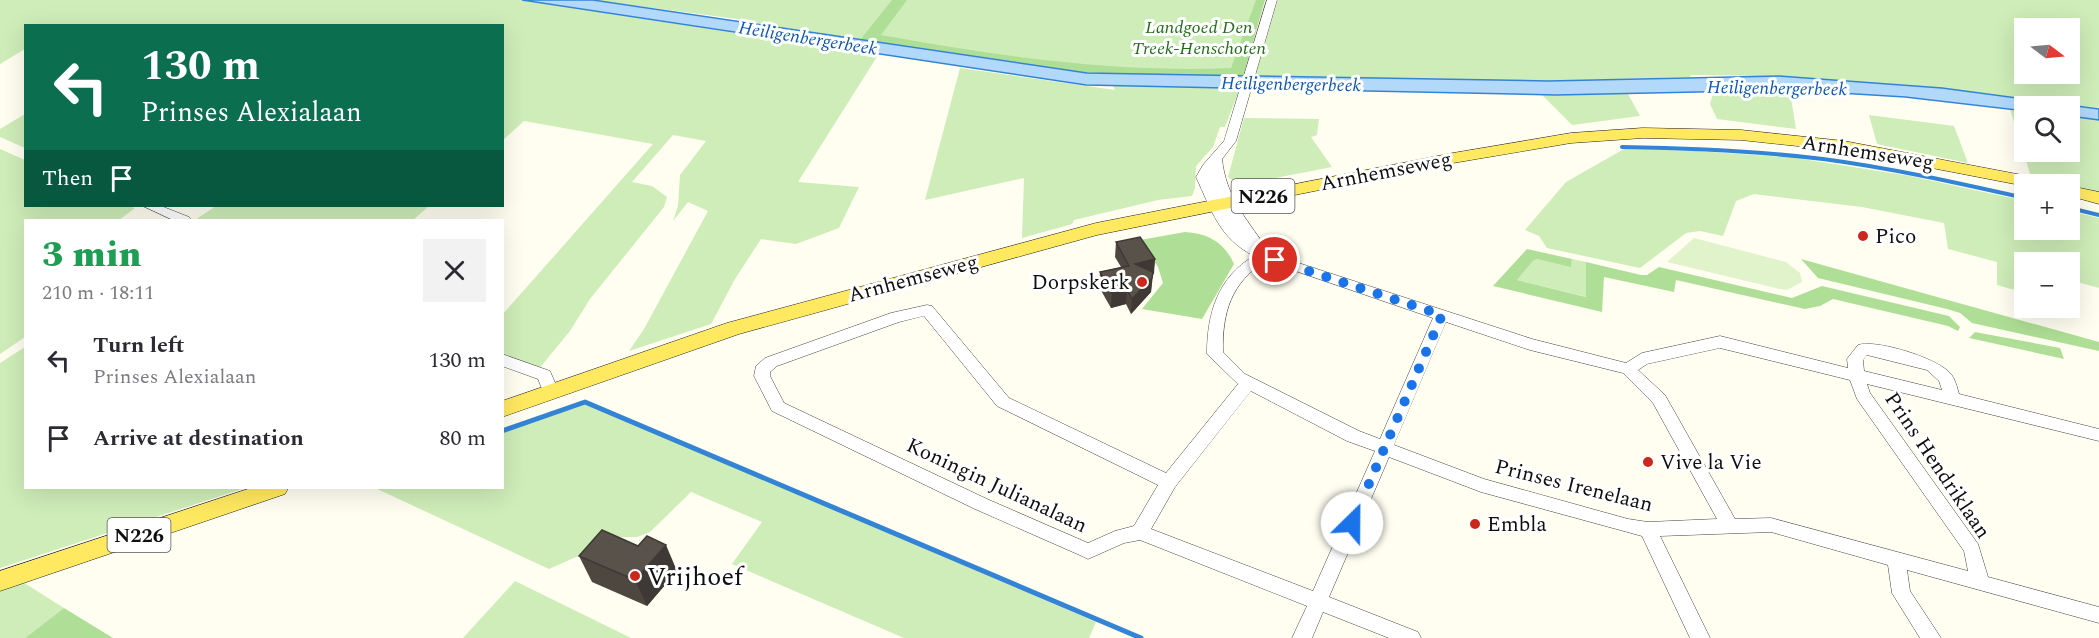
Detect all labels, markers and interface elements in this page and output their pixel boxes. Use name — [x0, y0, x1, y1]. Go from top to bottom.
water label: Heiligenbergerbeek — [737, 14, 880, 63]
park label: Landgoed Den Treek-Henschoten — [1132, 14, 1266, 62]
north arrow — [2014, 18, 2080, 84]
map controls — [2014, 18, 2080, 318]
text: 130 m — [141, 35, 260, 98]
icon: left — [42, 48, 120, 126]
water label: Heiligenbergerbeek — [1221, 70, 1362, 99]
water label: Heiligenbergerbeek — [1707, 74, 1848, 103]
text: Prinses Alexialaan — [141, 92, 362, 134]
button: search — [2014, 96, 2080, 162]
street label: Arnhemseweg — [1799, 127, 1936, 179]
street label: Arnhemseweg — [1318, 144, 1455, 200]
text: Then — [42, 162, 93, 195]
icon: arrive — [105, 162, 138, 195]
button: + — [2014, 174, 2080, 240]
road number: N226 — [1232, 179, 1294, 213]
place label: Pico — [1875, 221, 1916, 253]
text: 3 min — [42, 228, 142, 283]
marker: Pico — [1856, 229, 1870, 243]
pin — [1249, 234, 1300, 285]
button: close — [423, 239, 486, 302]
icon: arrive — [1258, 243, 1291, 276]
street label: Arnhemseweg — [845, 246, 982, 312]
button: − — [2014, 252, 2080, 318]
place label: Dorpskerk — [1032, 267, 1130, 299]
marker: Dorpskerk — [1135, 275, 1149, 289]
text: 210 m · 18:11 — [42, 278, 154, 308]
text: Turn left — [93, 329, 185, 362]
icon: left — [42, 344, 75, 377]
text: 130 m — [429, 344, 486, 377]
text: Prinses Alexialaan — [93, 362, 256, 392]
street label: Prins Hendriklaan — [1876, 386, 1998, 545]
icon: arrive — [42, 422, 75, 455]
text: Arrive at destination — [93, 422, 304, 455]
text: 80 m — [440, 422, 486, 455]
street label: Koningin Julianalaan — [901, 430, 1092, 542]
place label: Vive la Vie — [1660, 447, 1762, 479]
street label: Prinses Irenelaan — [1491, 451, 1656, 521]
marker: Vive la Vie — [1641, 455, 1655, 469]
position arrow — [1320, 491, 1384, 555]
place label: Embla — [1487, 509, 1547, 541]
marker: Embla — [1468, 517, 1482, 531]
road number: N226 — [108, 518, 170, 552]
place label: Vrijhoef — [647, 557, 745, 597]
marker: Vrijhoef — [628, 569, 642, 583]

